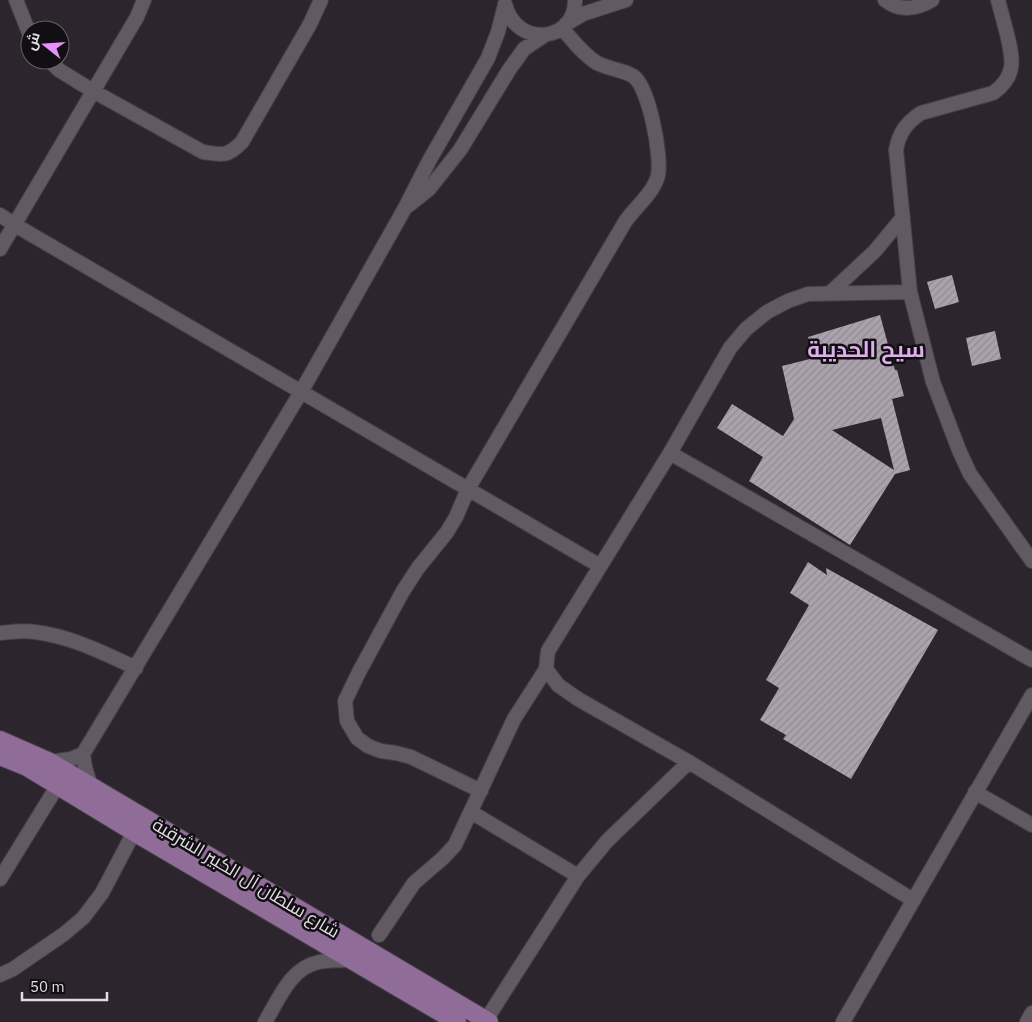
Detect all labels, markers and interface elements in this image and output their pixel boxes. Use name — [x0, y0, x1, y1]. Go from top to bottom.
north arrow — [20, 20, 70, 70]
text: ش — [21, 30, 44, 52]
district label: سيح الحديبة — [807, 334, 925, 364]
street label: شارع سلطان آل الكبير الشرقية — [148, 812, 344, 944]
scale bar — [22, 970, 108, 1002]
text: 50 m — [30, 977, 65, 996]

